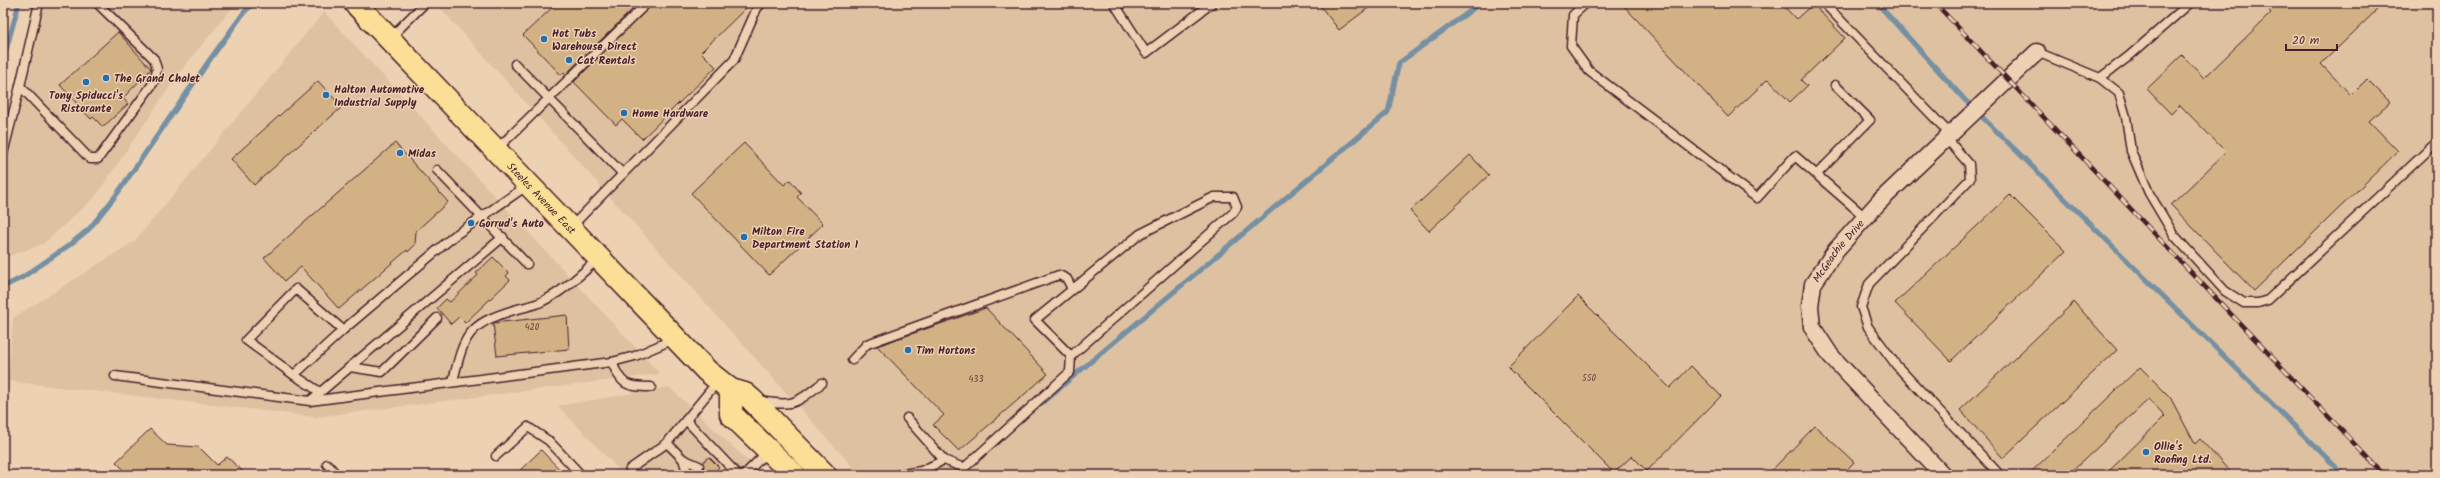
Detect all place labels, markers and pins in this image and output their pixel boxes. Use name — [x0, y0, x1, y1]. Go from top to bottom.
place label: Hot Tubs Warehouse Direct — [552, 25, 638, 56]
marker: Hot Tubs Warehouse Direct — [539, 34, 549, 44]
place label: Cat Rentals — [577, 52, 636, 70]
marker: Cat Rentals — [564, 55, 574, 65]
place label: The Grand Chalet — [114, 70, 201, 88]
marker: The Grand Chalet — [101, 73, 111, 83]
marker: Tony Spiducci's Ristorante — [81, 77, 91, 87]
place label: Halton Automotive Industrial Supply — [334, 81, 425, 112]
place label: Tony Spiducci's Ristorante — [49, 87, 124, 118]
marker: Halton Automotive Industrial Supply — [321, 90, 331, 100]
place label: Home Hardware — [632, 105, 709, 123]
marker: Home Hardware — [619, 108, 629, 118]
place label: Midas — [408, 145, 437, 163]
marker: Midas — [395, 148, 405, 158]
place label: Gorrud's Auto — [479, 215, 544, 233]
marker: Gorrud's Auto — [466, 218, 476, 228]
place label: Milton Fire Department Station 1 — [752, 223, 859, 254]
marker: Milton Fire Department Station 1 — [739, 232, 749, 242]
place label: Tim Hortons — [916, 342, 976, 360]
marker: Tim Hortons — [903, 345, 913, 355]
place label: Ollie's Roofing Ltd. — [2154, 438, 2212, 469]
marker: Ollie's Roofing Ltd. — [2141, 447, 2151, 457]

